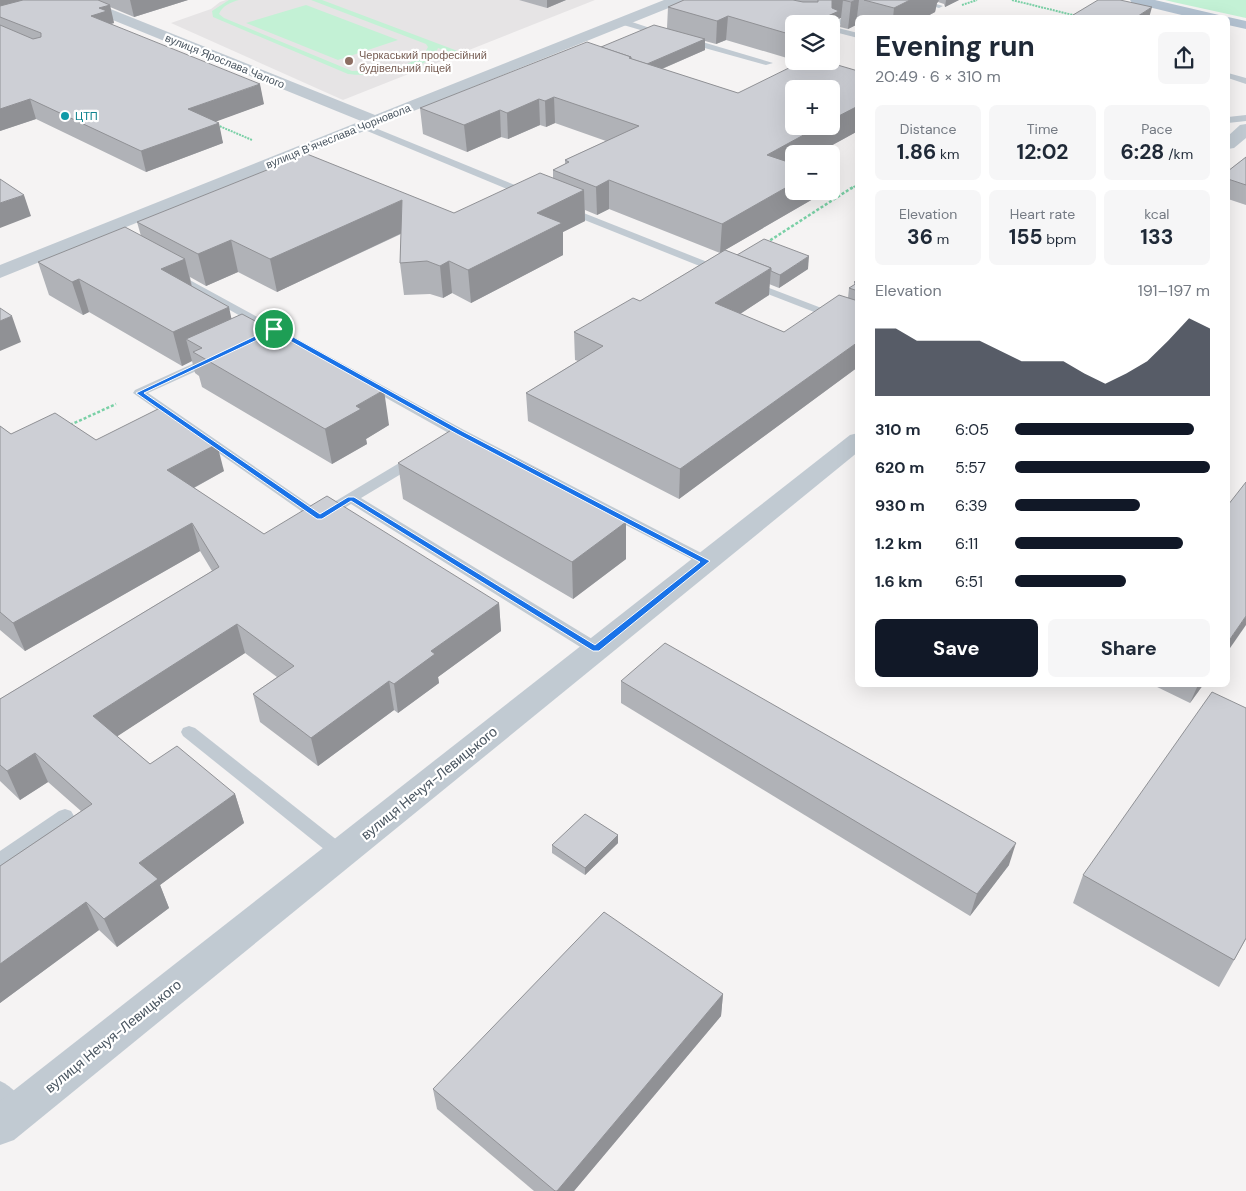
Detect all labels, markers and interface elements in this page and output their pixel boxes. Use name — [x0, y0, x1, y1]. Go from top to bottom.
map controls — [785, 15, 840, 200]
button: layers — [785, 15, 840, 70]
text: Evening run — [875, 28, 1035, 65]
street label: вулиця Ярослава Чалого — [163, 31, 287, 91]
button: share — [1158, 32, 1210, 84]
place label: Черкаський професійний будівельний ліцей — [359, 48, 487, 75]
marker: Черкаський професійний будівельний ліцей — [343, 55, 355, 67]
text: 20:49 · 6 × 310 m — [875, 66, 1001, 87]
button: + — [785, 80, 840, 135]
street label: вулиця Вʼячеслава Чорновола — [264, 100, 413, 172]
place label: ЦТП — [75, 109, 98, 123]
marker: ЦТП — [59, 110, 71, 122]
text: Distance — [900, 120, 957, 138]
text: Time — [1027, 120, 1058, 138]
text: Pace — [1141, 120, 1173, 138]
text: 1.86 — [897, 138, 936, 166]
text: 12:02 — [1017, 138, 1068, 166]
text: 6:28 — [1120, 138, 1164, 166]
button: − — [785, 145, 840, 200]
text: km — [936, 145, 960, 163]
text: /km — [1164, 145, 1193, 163]
text: Elevation — [899, 205, 957, 223]
text: Heart rate — [1010, 205, 1075, 223]
text: kcal — [1144, 205, 1169, 223]
text: 36 — [907, 223, 933, 251]
text: 155 — [1009, 223, 1043, 251]
text: 133 — [1140, 223, 1173, 251]
text: m — [933, 230, 949, 248]
text: bpm — [1043, 230, 1076, 248]
text: Elevation — [875, 280, 942, 301]
text: 191–197 m — [1138, 280, 1210, 301]
pin — [253, 308, 295, 350]
icon: arrive — [260, 315, 288, 343]
text: 310 m — [875, 419, 920, 440]
text: 6:05 — [955, 419, 989, 440]
text: 620 m — [875, 457, 924, 478]
text: 5:57 — [955, 457, 986, 478]
text: 930 m — [875, 495, 925, 516]
text: 6:39 — [955, 495, 987, 516]
text: 1.2 km — [875, 533, 922, 554]
text: 6:11 — [955, 533, 978, 554]
text: 1.6 km — [875, 571, 923, 592]
text: 6:51 — [955, 571, 983, 592]
button: Save — [875, 619, 1038, 677]
button: Share — [1048, 619, 1210, 677]
street label: вулиця Нечуя-Левицького — [357, 722, 501, 844]
street label: вулиця Нечуя-Левицького — [41, 975, 185, 1097]

